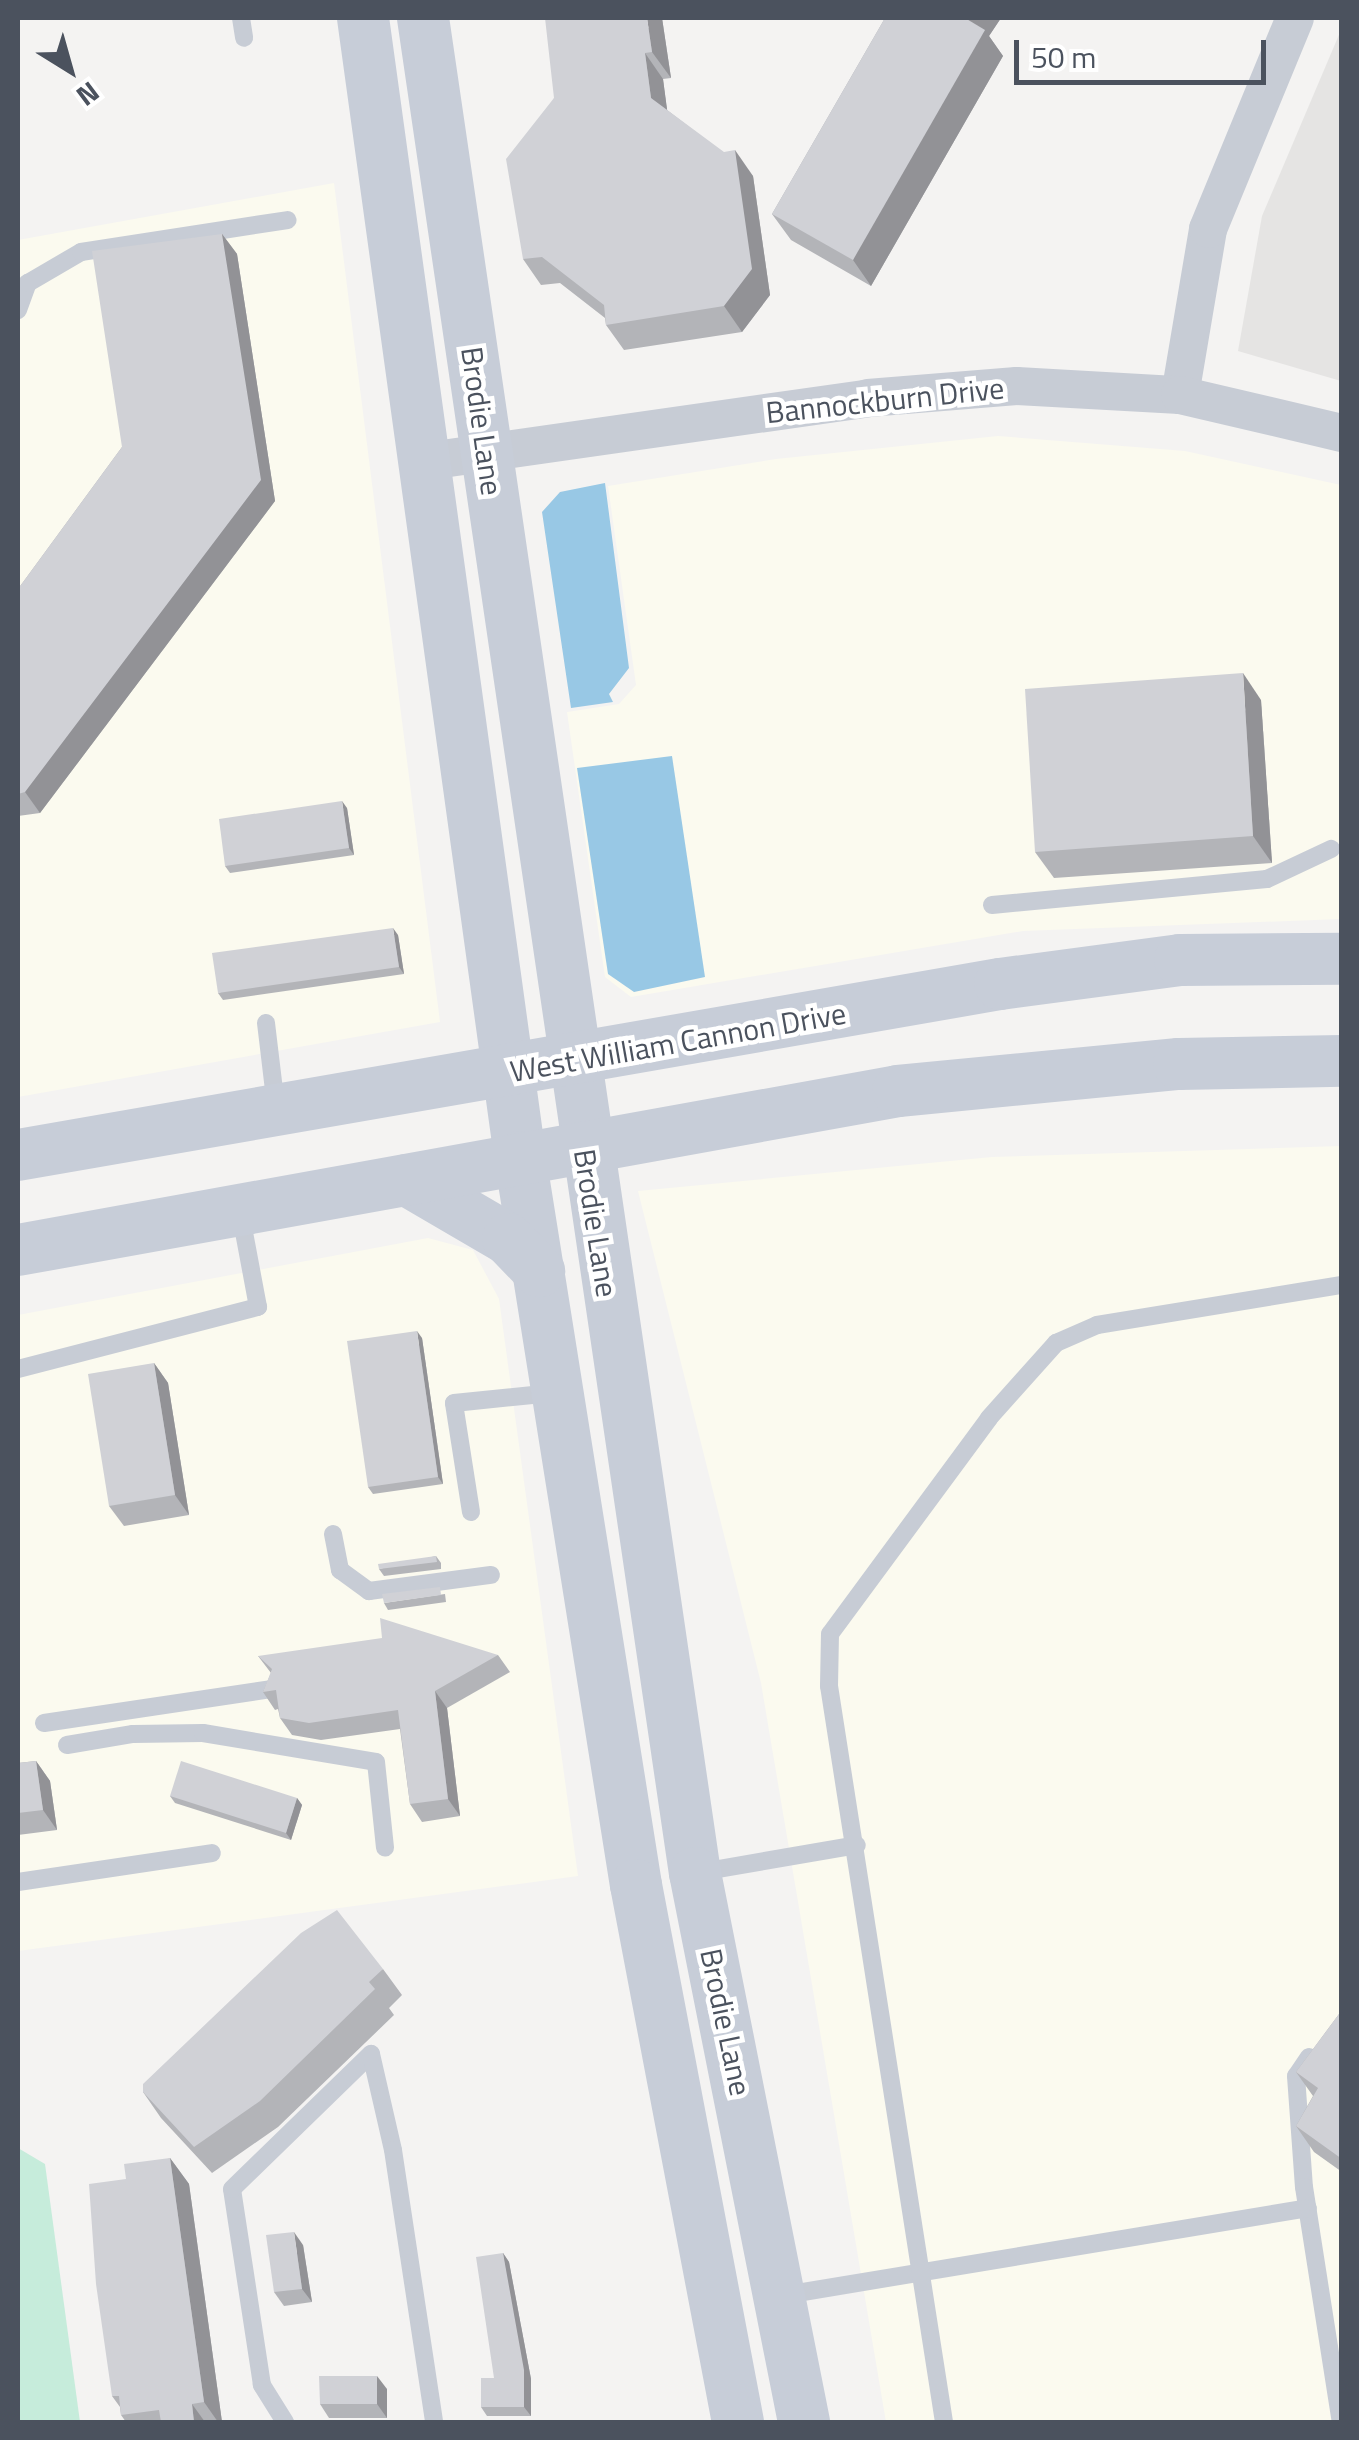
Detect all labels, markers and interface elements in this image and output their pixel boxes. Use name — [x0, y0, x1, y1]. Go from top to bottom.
north arrow — [20, 20, 120, 120]
scale bar — [1019, 20, 1272, 82]
text: 50 m — [1031, 34, 1096, 80]
text: N — [68, 71, 109, 117]
street label: Brodie Lane — [454, 345, 510, 497]
street label: Bannockburn Drive — [764, 370, 1006, 430]
street label: West William Cannon Drive — [507, 995, 849, 1089]
street label: Brodie Lane — [567, 1146, 625, 1300]
street label: Brodie Lane — [693, 1945, 759, 2099]

